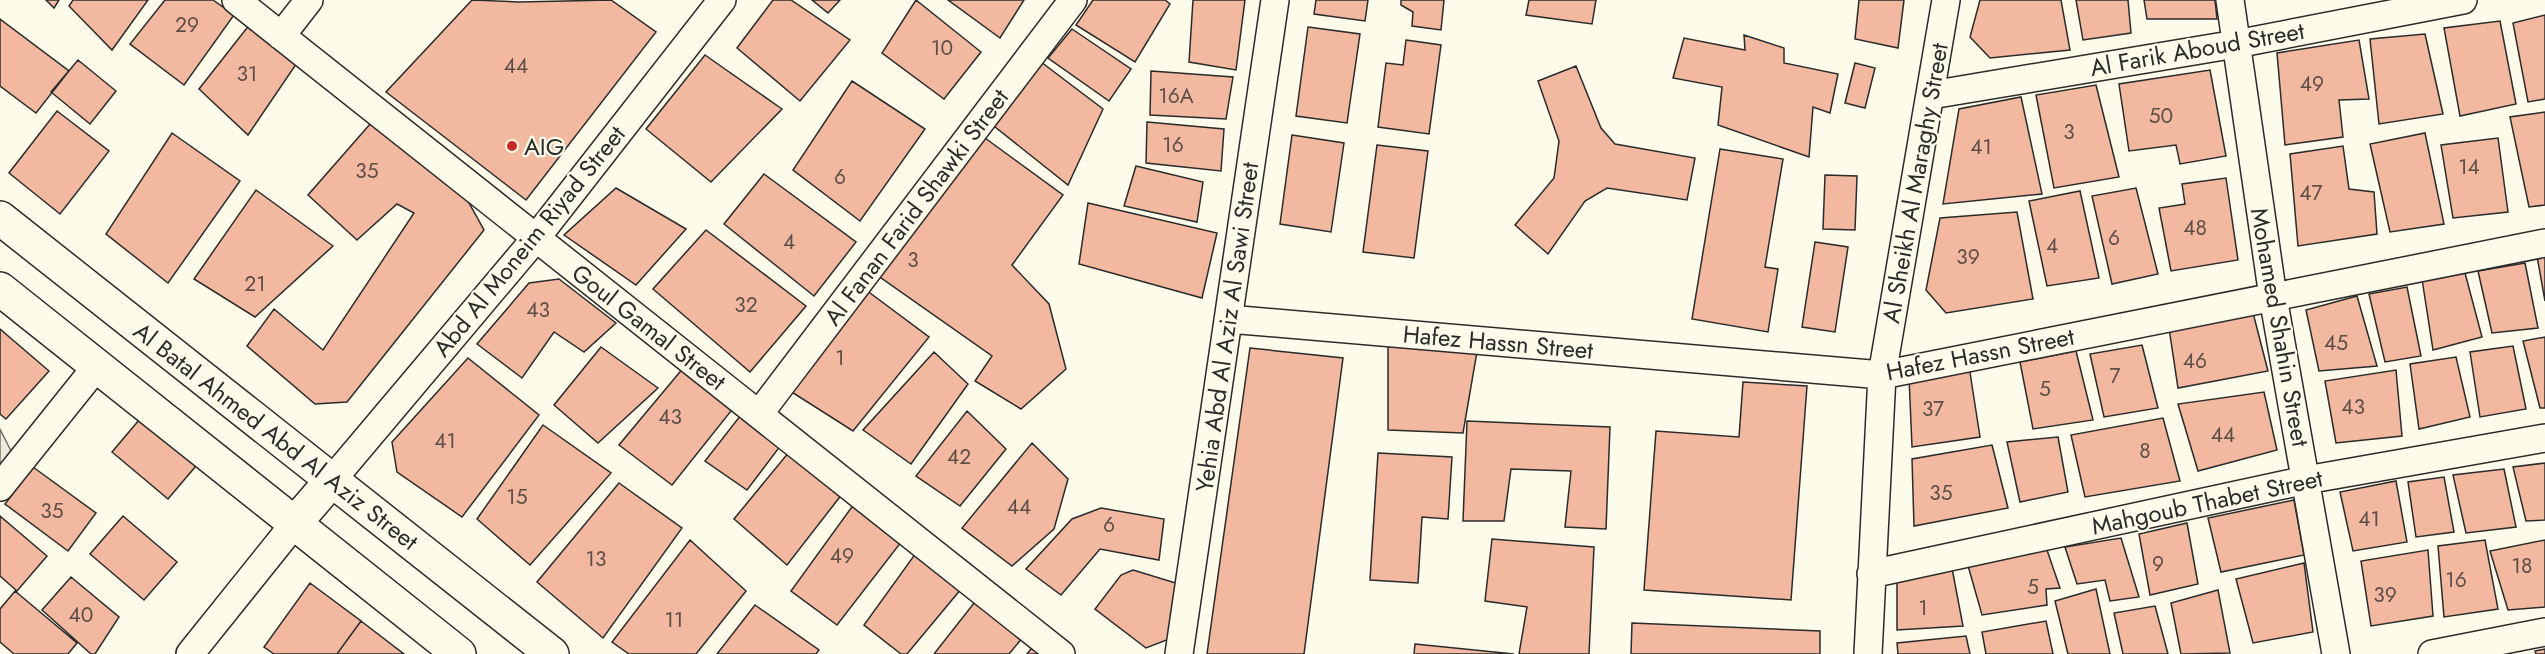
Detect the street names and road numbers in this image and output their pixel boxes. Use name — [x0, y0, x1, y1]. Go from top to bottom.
street label: Al Farik Aboud Street — [2087, 13, 2307, 85]
street label: Al Sheikh Al Maraghy Street — [1873, 40, 1957, 326]
street label: Al Fanan Farid Shawki Street — [815, 81, 1017, 333]
street label: Abd Al Moneim Riyad Street — [425, 118, 634, 364]
street label: Yehia Abd Al Aziz Al Sawi Street — [1187, 160, 1268, 494]
street label: Mohamed Shahin Street — [2242, 205, 2318, 449]
street label: Goul Gamal Street — [564, 256, 734, 399]
street label: Al Batal Ahmed Abd Al Aziz Street — [126, 314, 426, 559]
street label: Hafez Hassn Street — [1401, 316, 1595, 368]
street label: Hafez Hassn Street — [1883, 319, 2077, 389]
street label: Mahgoub Thabet Street — [2088, 460, 2326, 544]

